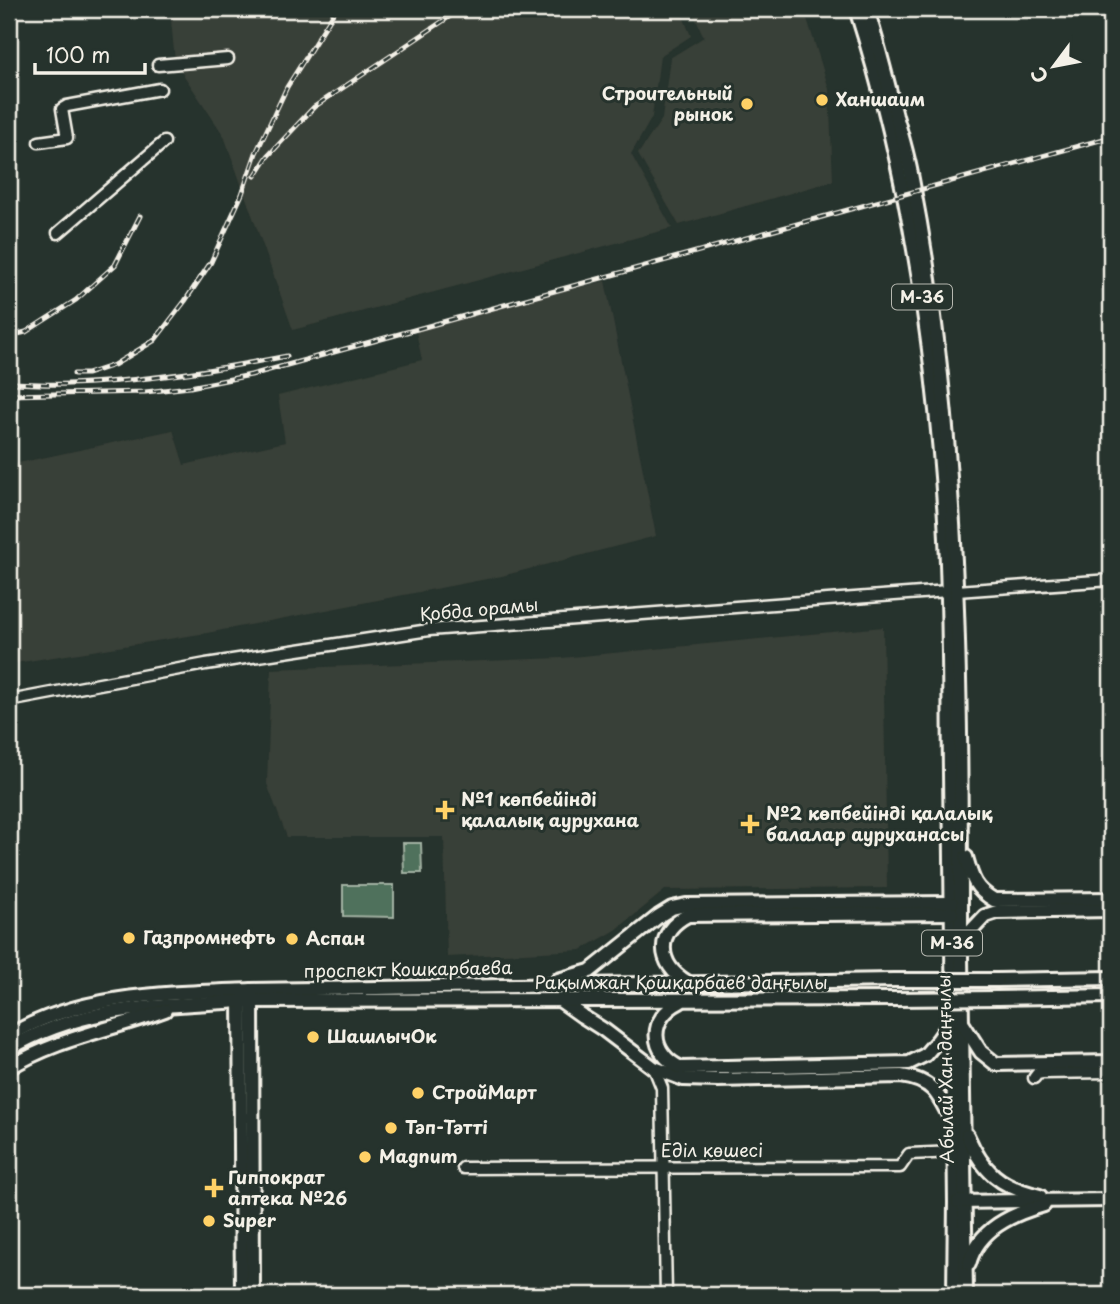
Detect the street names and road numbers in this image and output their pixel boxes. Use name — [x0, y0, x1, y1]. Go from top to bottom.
road number: M-36 — [892, 284, 952, 310]
street label: Қобда орамы — [419, 590, 539, 627]
road number: M-36 — [922, 931, 982, 956]
street label: проспект Кошкарбаева — [303, 953, 513, 984]
street label: Рақымжан Қошқарбаев даңғылы — [534, 968, 828, 995]
street label: Абылай Хан даңғылы — [929, 974, 960, 1164]
street label: Еділ көшесі — [661, 1136, 763, 1163]

